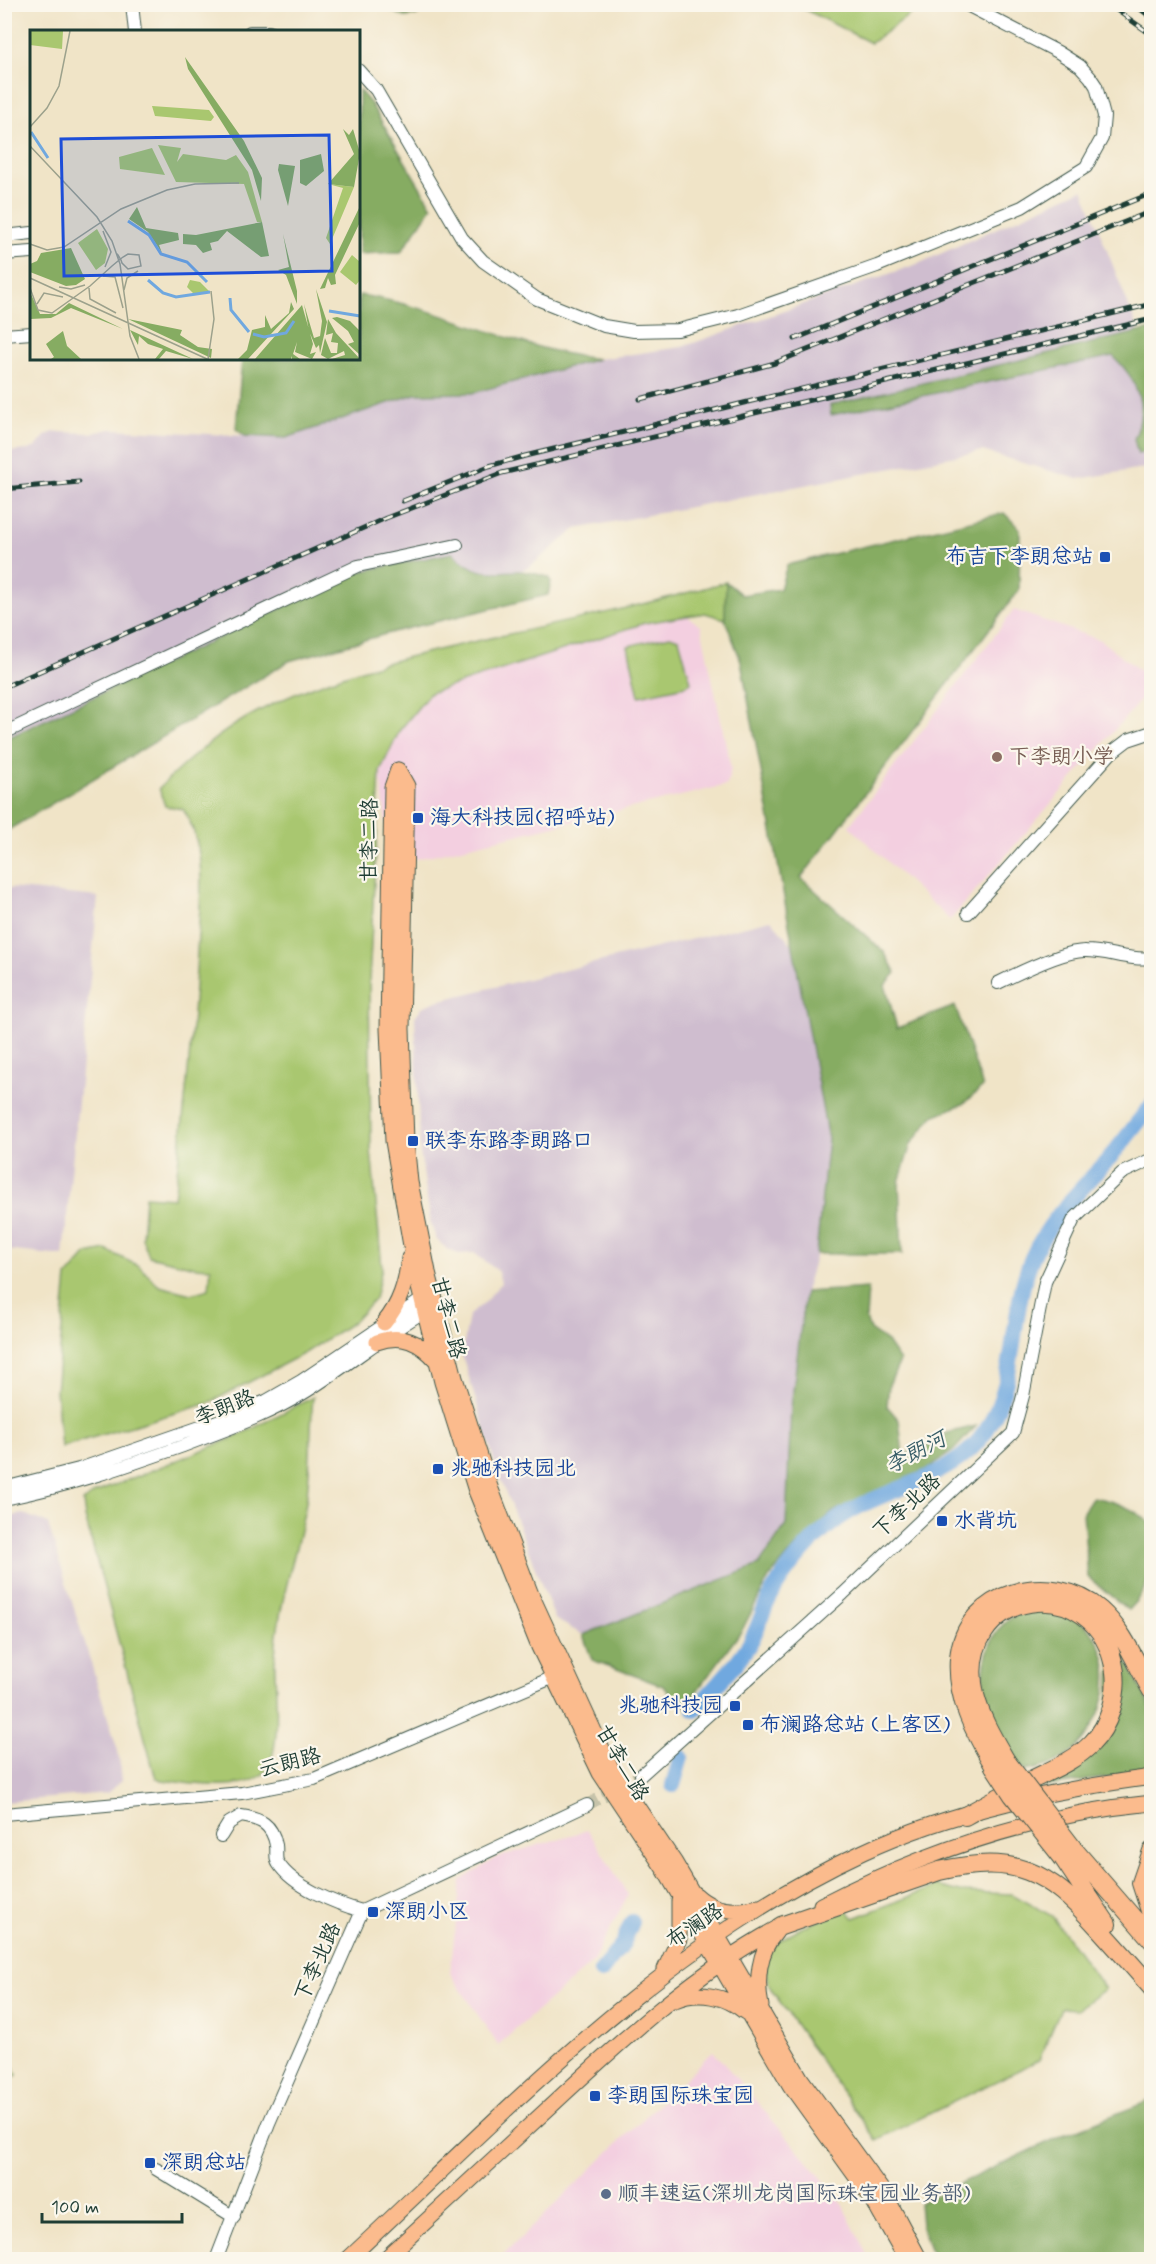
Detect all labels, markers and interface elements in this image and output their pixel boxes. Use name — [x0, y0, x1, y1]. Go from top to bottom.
inset map — [30, 30, 360, 360]
place label: 布吉下李朗总站 — [946, 543, 1093, 571]
marker: 布吉下李朗总站 — [1098, 550, 1112, 564]
place label: 下李朗小学 — [1009, 743, 1114, 771]
marker: 下李朗小学 — [990, 750, 1004, 764]
street label: 甘李二路 — [355, 798, 385, 882]
place label: 海大科技园(招呼站) — [430, 804, 615, 832]
marker: 海大科技园(招呼站) — [411, 811, 425, 825]
place label: 联李东路李朗路口 — [425, 1127, 593, 1155]
marker: 联李东路李朗路口 — [406, 1134, 420, 1148]
street label: 甘李二路 — [424, 1274, 472, 1362]
street label: 李朗路 — [191, 1383, 259, 1433]
water label: 李朗河 — [880, 1424, 954, 1481]
place label: 兆驰科技园北 — [450, 1455, 576, 1483]
marker: 兆驰科技园北 — [431, 1462, 445, 1476]
street label: 下李北路 — [867, 1467, 947, 1545]
place label: 水背坑 — [954, 1507, 1017, 1535]
marker: 水背坑 — [935, 1514, 949, 1528]
place label: 兆驰科技园 — [618, 1692, 723, 1720]
marker: 兆驰科技园 — [728, 1699, 742, 1713]
place label: 布澜路总站 (上客区) — [760, 1711, 951, 1739]
marker: 布澜路总站 (上客区) — [741, 1718, 755, 1732]
street label: 甘李二路 — [589, 1720, 655, 1806]
street label: 云朗路 — [256, 1742, 324, 1784]
street label: 布澜路 — [661, 1897, 729, 1955]
place label: 深朗小区 — [385, 1898, 469, 1926]
marker: 深朗小区 — [366, 1905, 380, 1919]
street label: 下李北路 — [288, 1918, 348, 2006]
place label: 李朗国际珠宝园 — [607, 2082, 754, 2110]
marker: 李朗国际珠宝园 — [588, 2089, 602, 2103]
place label: 深朗总站 — [162, 2149, 246, 2177]
marker: 深朗总站 — [143, 2156, 157, 2170]
place label: 顺丰速运(深圳龙岗国际珠宝园业务部) — [618, 2180, 971, 2208]
scale bar — [42, 2186, 182, 2224]
marker: 顺丰速运(深圳龙岗国际珠宝园业务部) — [599, 2187, 613, 2201]
text: 100 m — [51, 2196, 99, 2220]

